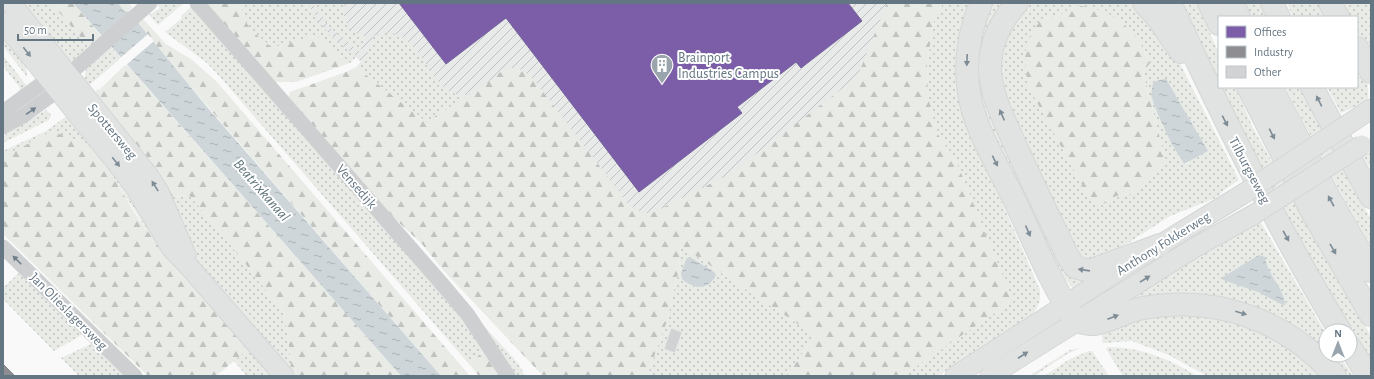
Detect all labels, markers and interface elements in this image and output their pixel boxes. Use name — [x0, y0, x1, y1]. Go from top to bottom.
scale bar — [18, 16, 93, 42]
legend — [1218, 16, 1358, 88]
text: 50 m — [24, 24, 47, 36]
text: Offices — [1254, 26, 1287, 38]
text: Industry — [1254, 46, 1293, 59]
one-way arrow — [22, 47, 31, 58]
place label: Brainport Industries Campus — [678, 51, 779, 81]
building icon: Brainport Industries Campus — [649, 52, 675, 85]
one-way arrow — [964, 54, 971, 66]
text: Other — [1254, 66, 1281, 78]
one-way arrow — [1316, 96, 1323, 107]
street label: Spottersweg — [85, 101, 140, 162]
one-way arrow — [26, 107, 36, 115]
one-way arrow — [999, 109, 1005, 120]
one-way arrow — [1222, 115, 1228, 127]
one-way arrow — [1269, 129, 1275, 140]
street label: Tilburgseweg — [1226, 135, 1273, 206]
one-way arrow — [992, 155, 998, 167]
water label: Beatrixkanaal — [231, 156, 293, 224]
one-way arrow — [112, 157, 120, 168]
street label: Vensedijk — [333, 162, 379, 212]
one-way arrow — [152, 180, 159, 192]
one-way arrow — [1328, 195, 1334, 206]
street label: Anthony Fokkerweg — [1114, 209, 1213, 278]
one-way arrow — [1025, 226, 1031, 237]
one-way arrow — [1282, 230, 1289, 242]
one-way arrow — [1330, 243, 1337, 255]
one-way arrow — [12, 255, 22, 265]
one-way arrow — [1078, 267, 1090, 273]
street label: Jan Olieslagersweg — [27, 270, 110, 353]
one-way arrow — [1140, 275, 1150, 283]
one-way arrow — [1235, 310, 1247, 316]
one-way arrow — [1108, 313, 1120, 319]
north arrow — [1318, 323, 1358, 363]
text: N — [1334, 328, 1342, 339]
one-way arrow — [1017, 351, 1028, 359]

